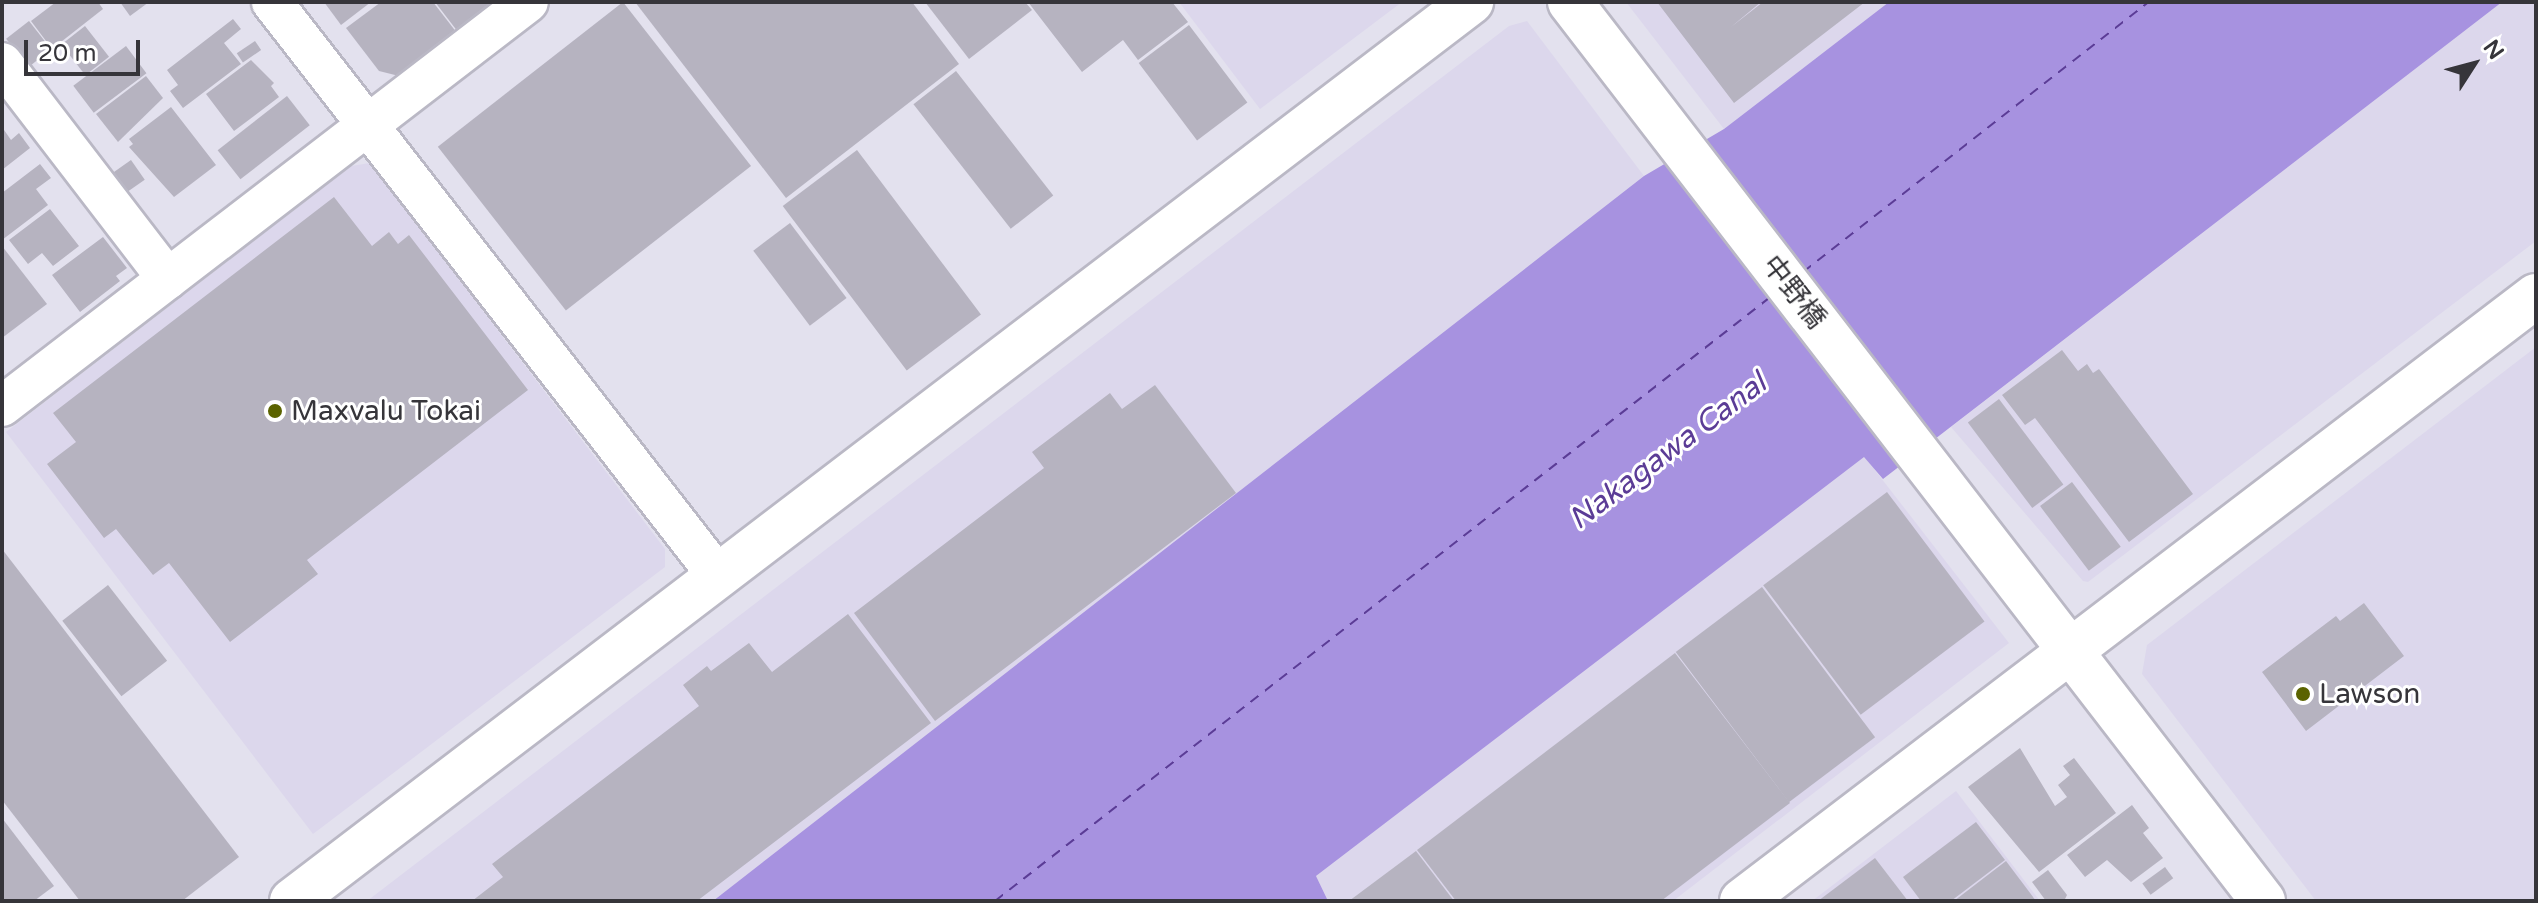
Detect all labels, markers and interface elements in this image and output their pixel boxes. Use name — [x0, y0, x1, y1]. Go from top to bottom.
scale bar — [28, 24, 144, 74]
north arrow — [2434, 24, 2514, 104]
text: N — [2478, 35, 2509, 65]
text: 20 m — [38, 39, 96, 68]
street label: 中野橋 — [1755, 249, 1833, 335]
water label: Nakagawa Canal — [1562, 366, 1774, 538]
place label: Maxvalu Tokai — [291, 394, 481, 428]
marker: Maxvalu Tokai — [266, 402, 284, 420]
place label: Lawson — [2319, 677, 2420, 711]
marker: Lawson — [2294, 685, 2312, 703]

